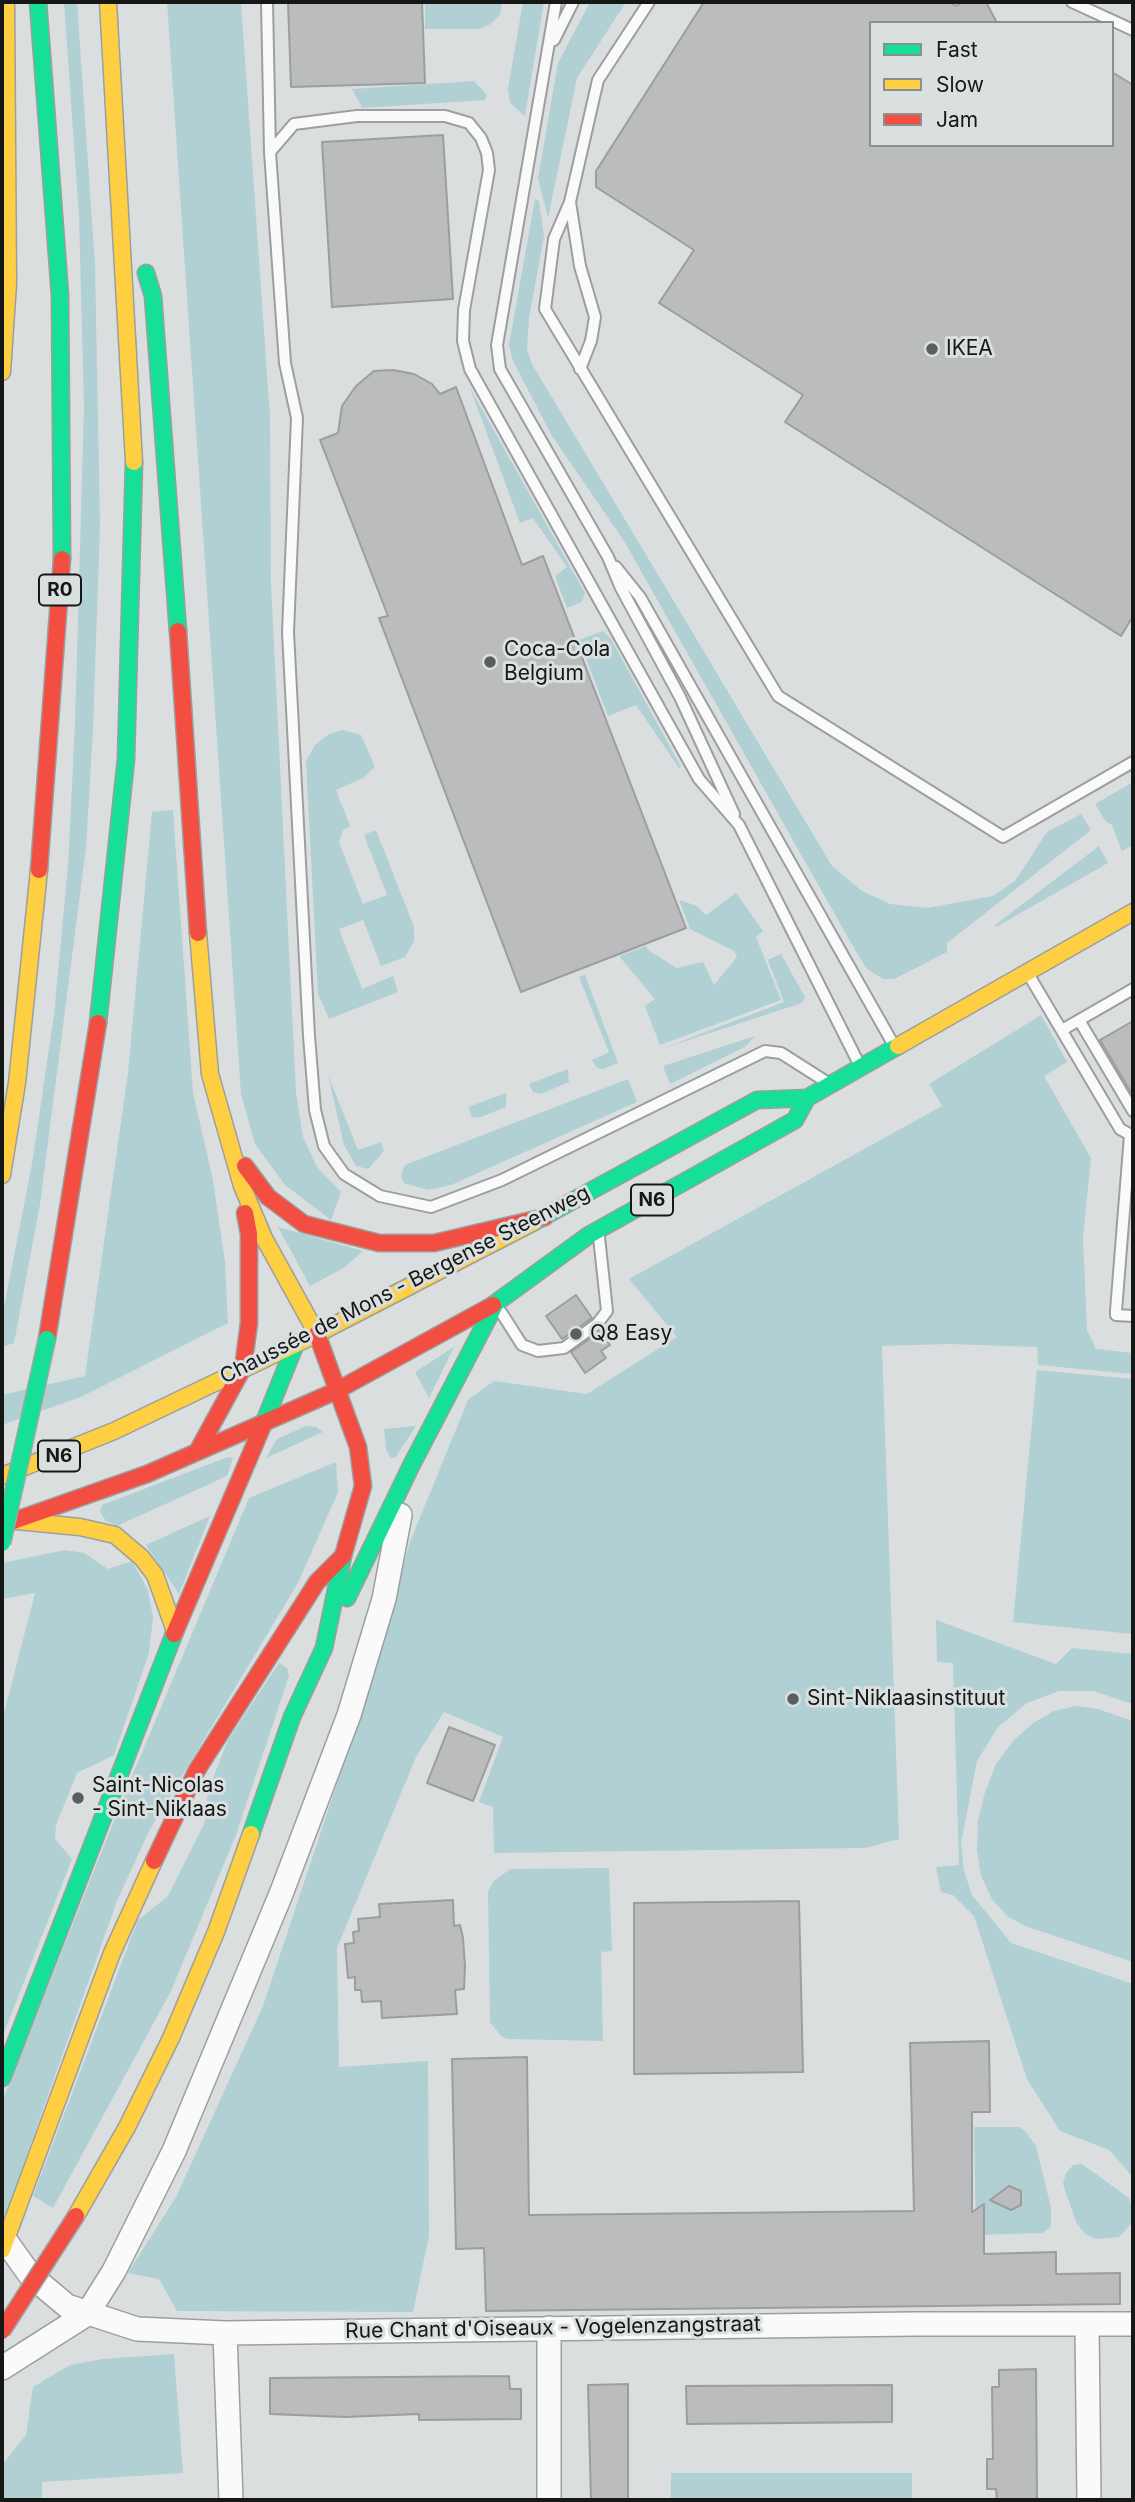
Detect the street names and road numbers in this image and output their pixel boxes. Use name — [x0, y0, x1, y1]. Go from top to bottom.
road number: R0 — [39, 575, 81, 606]
street label: Chaussée de Mons - Bergense Steenweg — [216, 1180, 594, 1390]
road number: N6 — [631, 1184, 673, 1216]
road number: N6 — [38, 1440, 80, 1472]
street label: Rue Chant d'Oiseaux - Vogelenzangstraat — [345, 2312, 761, 2344]

